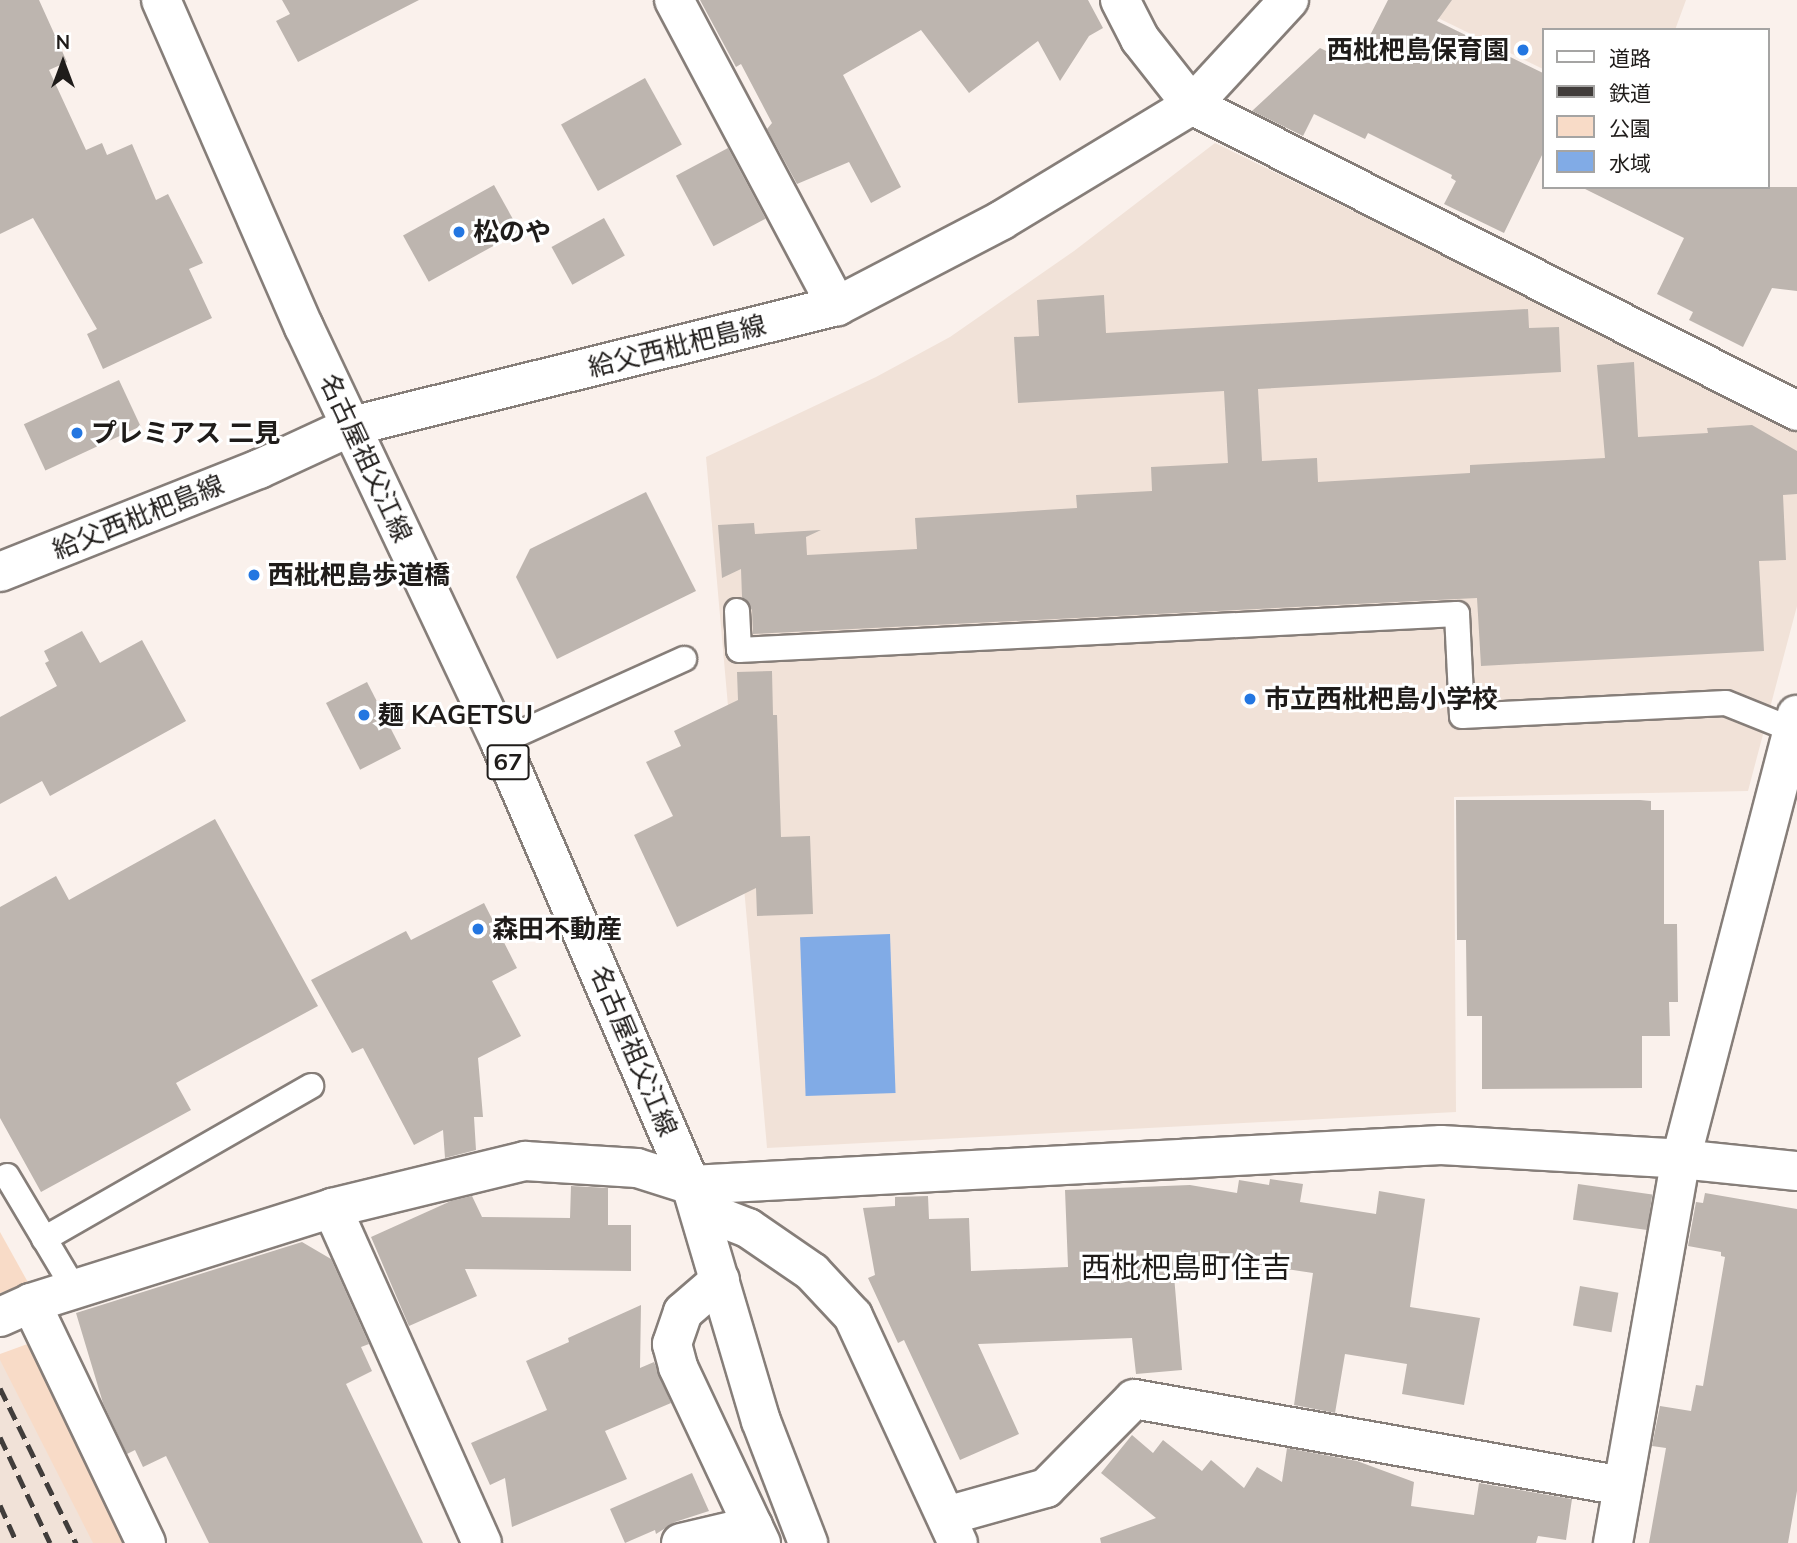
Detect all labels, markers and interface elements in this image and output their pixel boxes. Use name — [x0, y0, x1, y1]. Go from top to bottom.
north arrow — [28, 28, 98, 98]
legend — [1542, 28, 1769, 189]
text: N — [56, 30, 70, 54]
place label: 西枇杷島保育園 — [1327, 34, 1509, 66]
marker: 西枇杷島保育園 — [1515, 42, 1531, 58]
text: 道路 — [1609, 45, 1651, 71]
text: 鉄道 — [1609, 80, 1651, 106]
text: 公園 — [1609, 115, 1651, 141]
text: 水域 — [1609, 150, 1651, 176]
place label: 松のや — [473, 216, 551, 248]
marker: 松のや — [451, 224, 467, 240]
street label: 給父西枇杷島線 — [585, 309, 769, 383]
street label: 名古屋祖父江線 — [313, 369, 419, 547]
place label: プレミアス 二見 — [91, 417, 280, 449]
marker: プレミアス 二見 — [69, 425, 85, 441]
street label: 給父西枇杷島線 — [48, 468, 228, 566]
place label: 西枇杷島歩道橋 — [268, 559, 450, 591]
marker: 西枇杷島歩道橋 — [246, 567, 262, 583]
place label: 市立西枇杷島小学校 — [1264, 683, 1498, 715]
marker: 市立西枇杷島小学校 — [1242, 691, 1258, 707]
place label: 麺 KAGETSU — [378, 699, 533, 731]
marker: 麺 KAGETSU — [356, 707, 372, 723]
road number: 67 — [485, 742, 531, 782]
place label: 森田不動産 — [492, 913, 622, 945]
marker: 森田不動産 — [470, 921, 486, 937]
street label: 名古屋祖父江線 — [584, 961, 684, 1141]
district label: 西枇杷島町住吉 — [1081, 1249, 1291, 1285]

